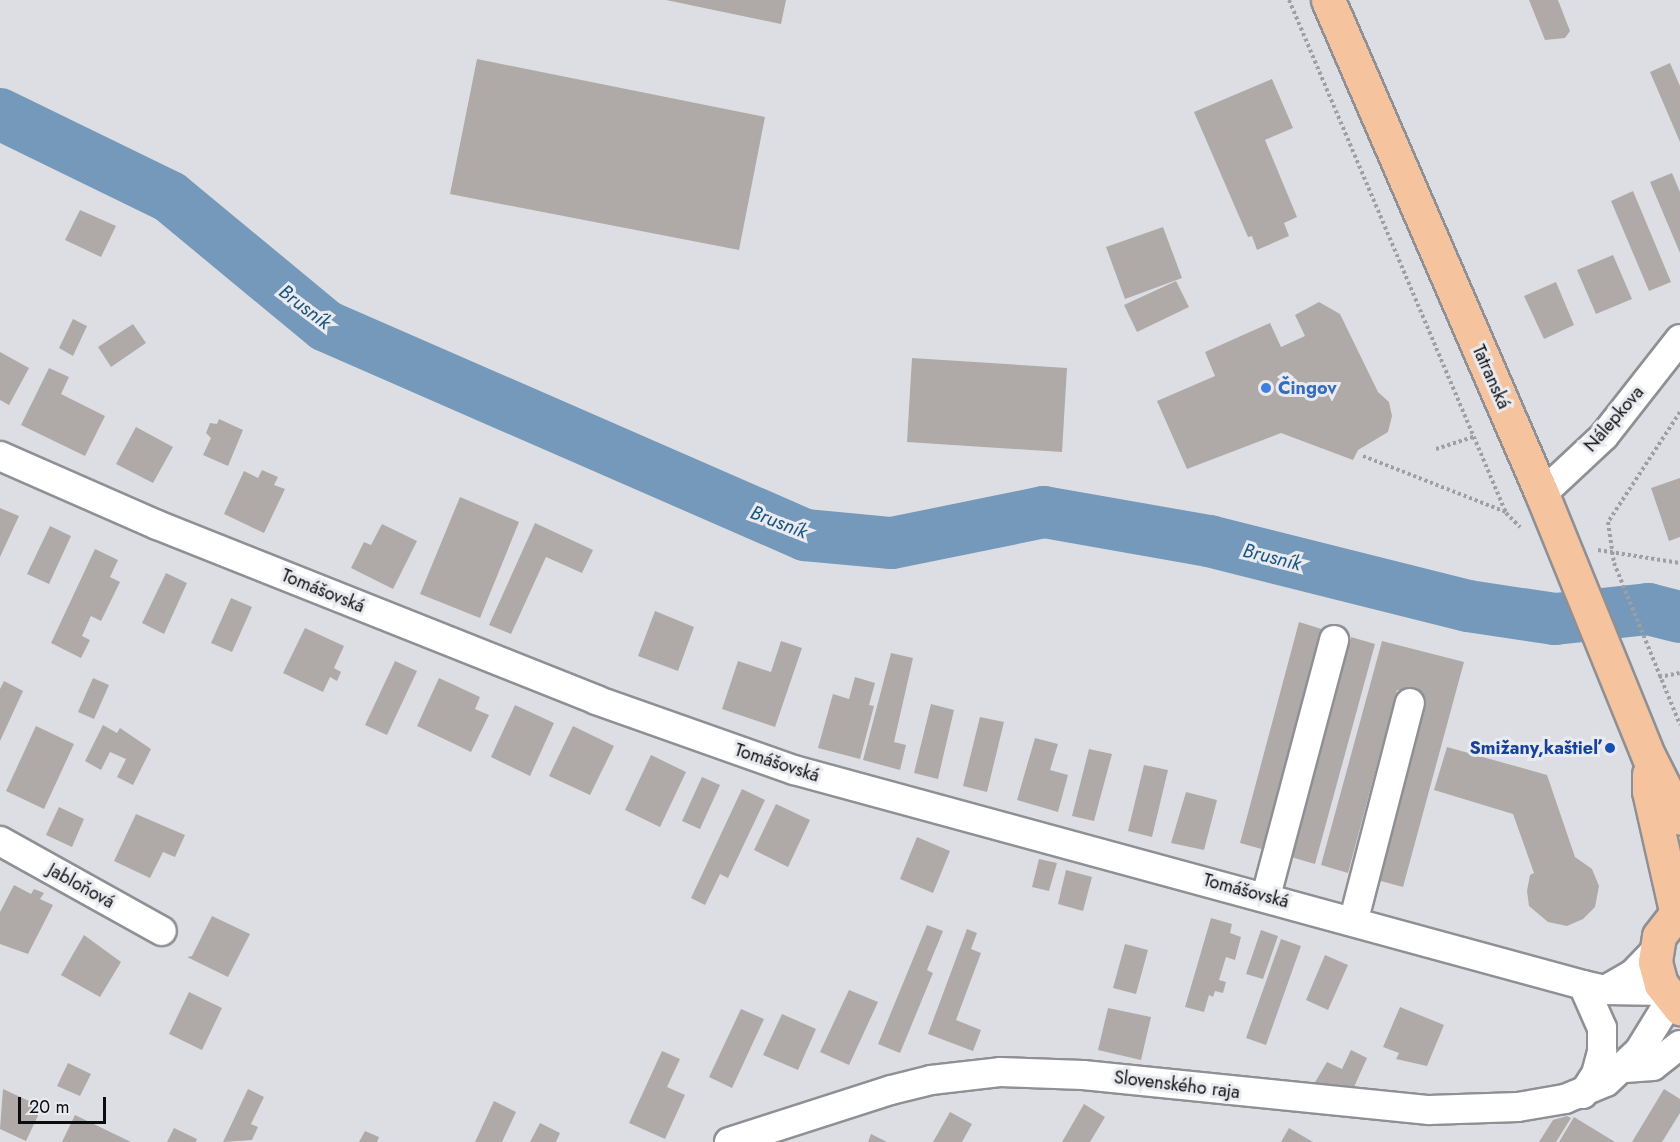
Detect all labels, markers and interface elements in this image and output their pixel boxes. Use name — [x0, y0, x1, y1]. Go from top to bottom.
water label: Brusník — [274, 280, 336, 334]
street label: Tatranská — [1467, 342, 1515, 412]
place label: Čingov — [1278, 377, 1337, 399]
marker: Čingov — [1259, 381, 1273, 395]
street label: Nálepkova — [1580, 382, 1648, 456]
water label: Brusník — [747, 500, 811, 544]
water label: Brusník — [1240, 538, 1304, 576]
street label: Tomášovská — [278, 565, 368, 617]
place label: Smižany,kaštieľ — [1469, 737, 1598, 759]
street label: Tomášovská — [732, 739, 822, 787]
marker: Smižany,kaštieľ — [1603, 741, 1617, 755]
street label: Jabloňová — [44, 859, 118, 913]
street label: Tomášovská — [1201, 869, 1291, 913]
street label: Slovenského raja — [1113, 1067, 1241, 1103]
scale bar — [21, 1085, 110, 1123]
text: 20 m — [29, 1094, 69, 1120]

